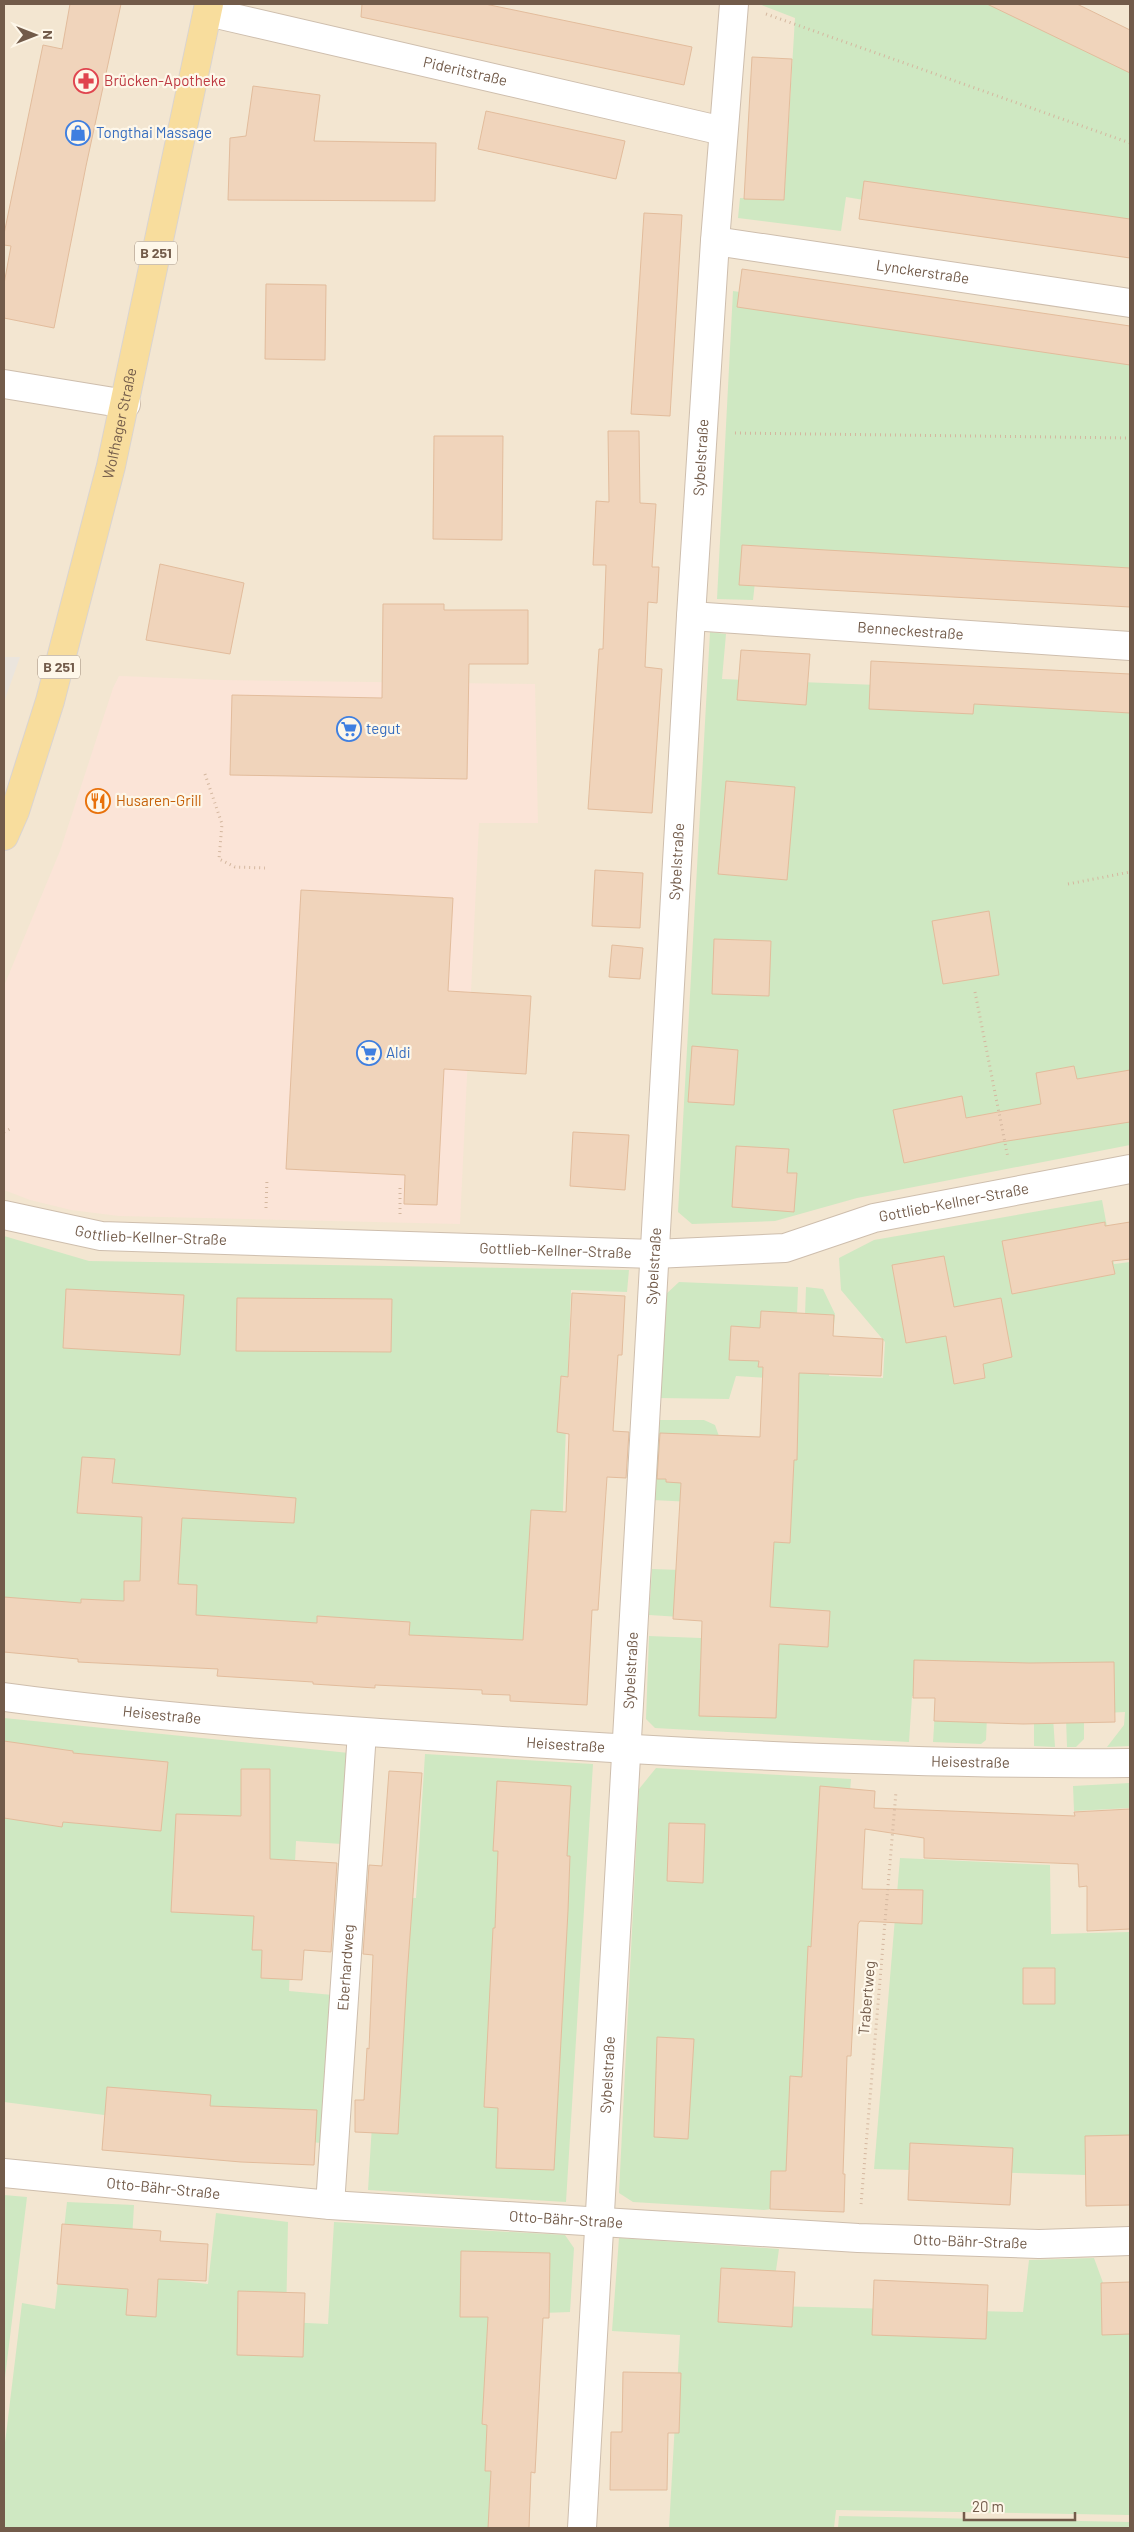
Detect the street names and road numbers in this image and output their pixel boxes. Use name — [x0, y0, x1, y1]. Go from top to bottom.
street label: Pideritstraße — [422, 52, 509, 89]
road number: B 251 — [135, 242, 177, 264]
street label: Lynckerstraße — [875, 255, 971, 287]
street label: Wolfhager Straße — [98, 366, 140, 481]
street label: Sybelstraße — [689, 418, 712, 497]
street label: Benneckestraße — [857, 617, 964, 643]
road number: B 251 — [38, 656, 80, 679]
street label: Sybelstraße — [665, 823, 687, 901]
street label: Gottlieb-Kellner-Straße — [877, 1179, 1030, 1225]
street label: Gottlieb-Kellner-Straße — [73, 1221, 227, 1248]
street label: Sybelstraße — [642, 1227, 664, 1305]
street label: Gottlieb-Kellner-Straße — [479, 1238, 632, 1261]
street label: Sybelstraße — [619, 1631, 641, 1709]
street label: Heisestraße — [122, 1701, 202, 1727]
street label: Heisestraße — [526, 1733, 606, 1756]
street label: Heisestraße — [931, 1751, 1010, 1771]
street label: Eberhardweg — [333, 1924, 357, 2011]
street label: Trabertweg — [854, 1960, 878, 2036]
street label: Sybelstraße — [596, 2036, 618, 2114]
street label: Otto-Bähr-Straße — [106, 2173, 221, 2202]
street label: Otto-Bähr-Straße — [508, 2206, 624, 2231]
street label: Otto-Bähr-Straße — [913, 2230, 1028, 2252]

